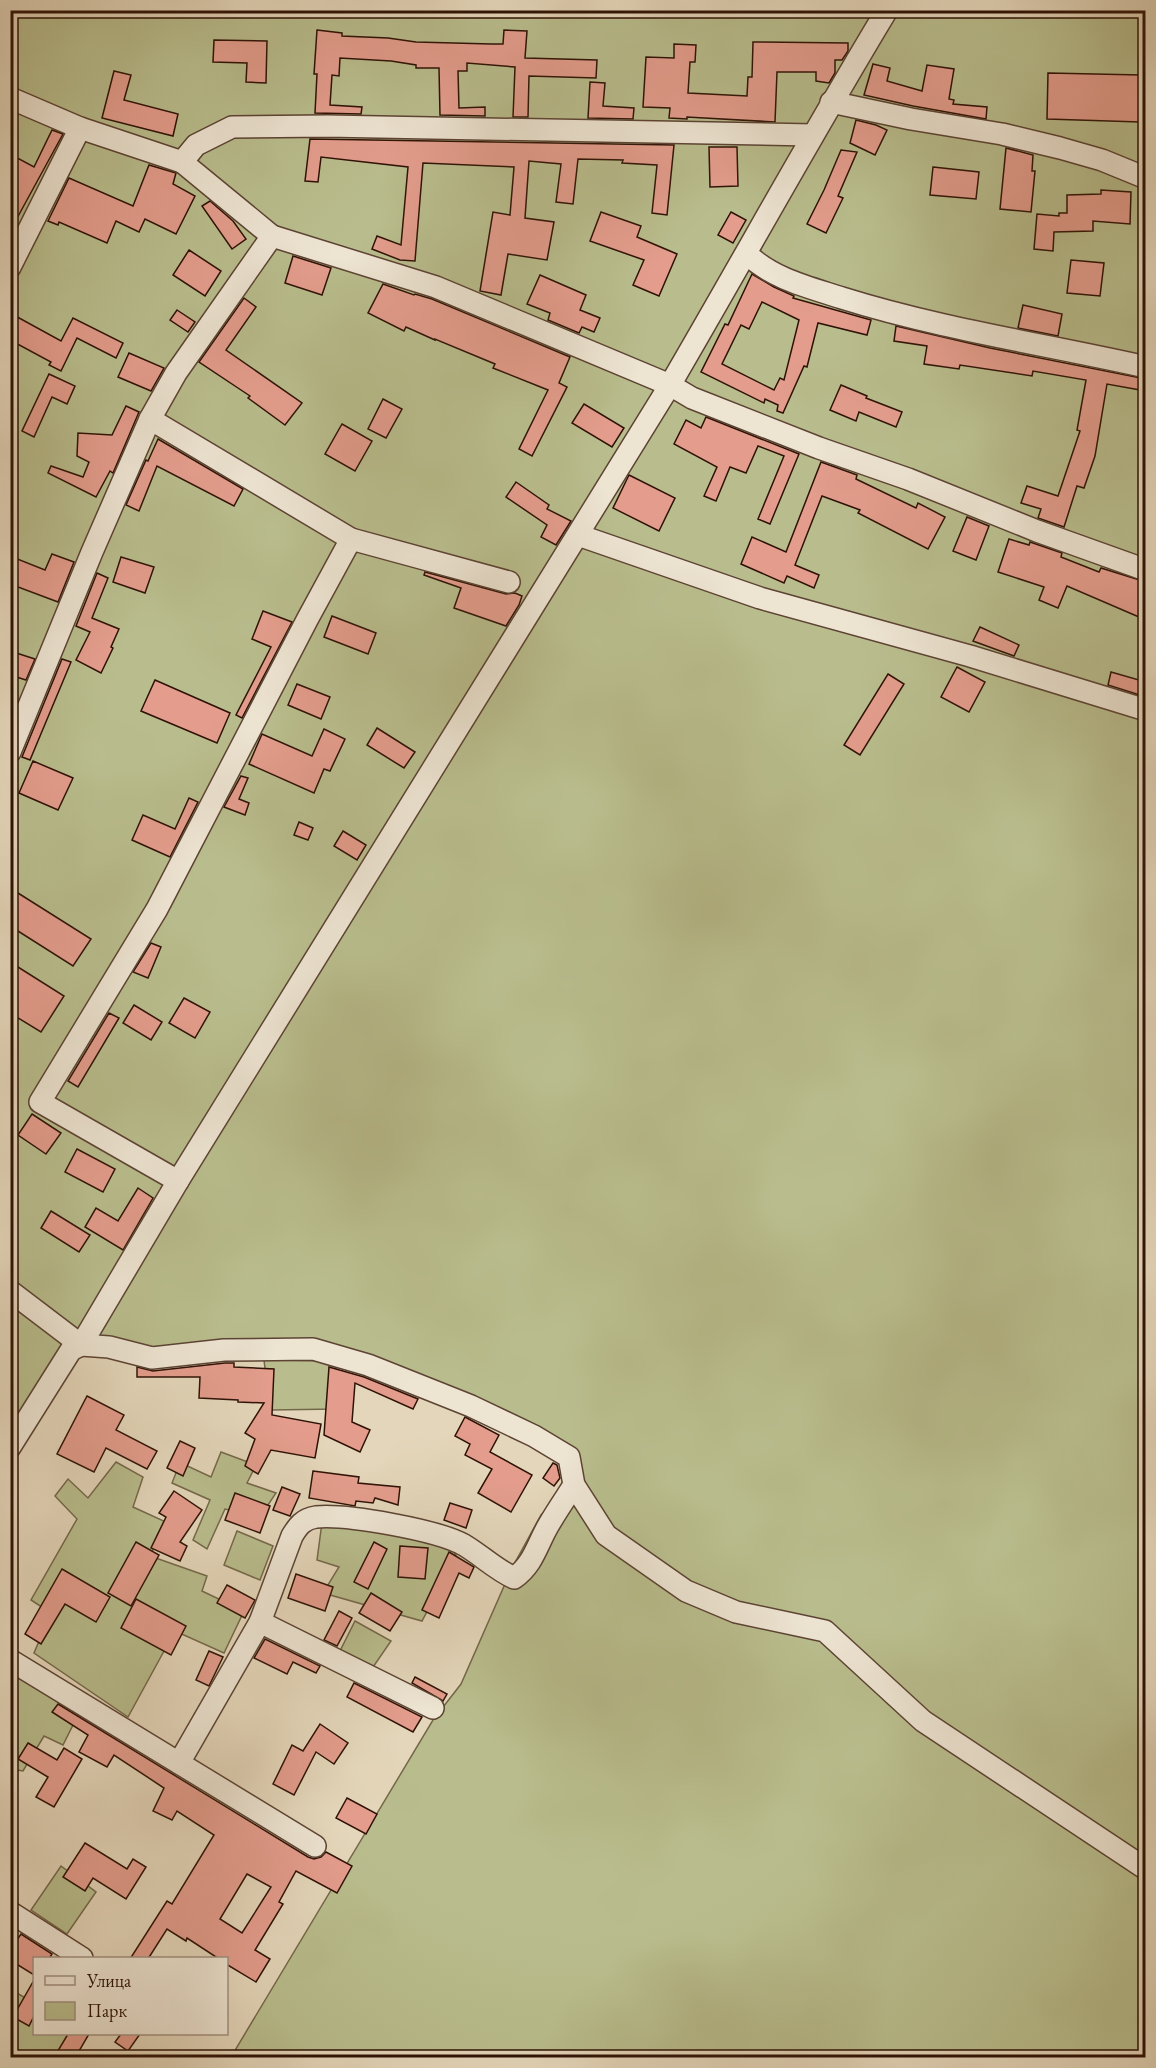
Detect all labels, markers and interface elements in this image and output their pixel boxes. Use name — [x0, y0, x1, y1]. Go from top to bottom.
legend — [33, 1957, 228, 2035]
text: Улица — [86, 1969, 132, 1992]
text: Парк — [87, 1999, 127, 2022]

